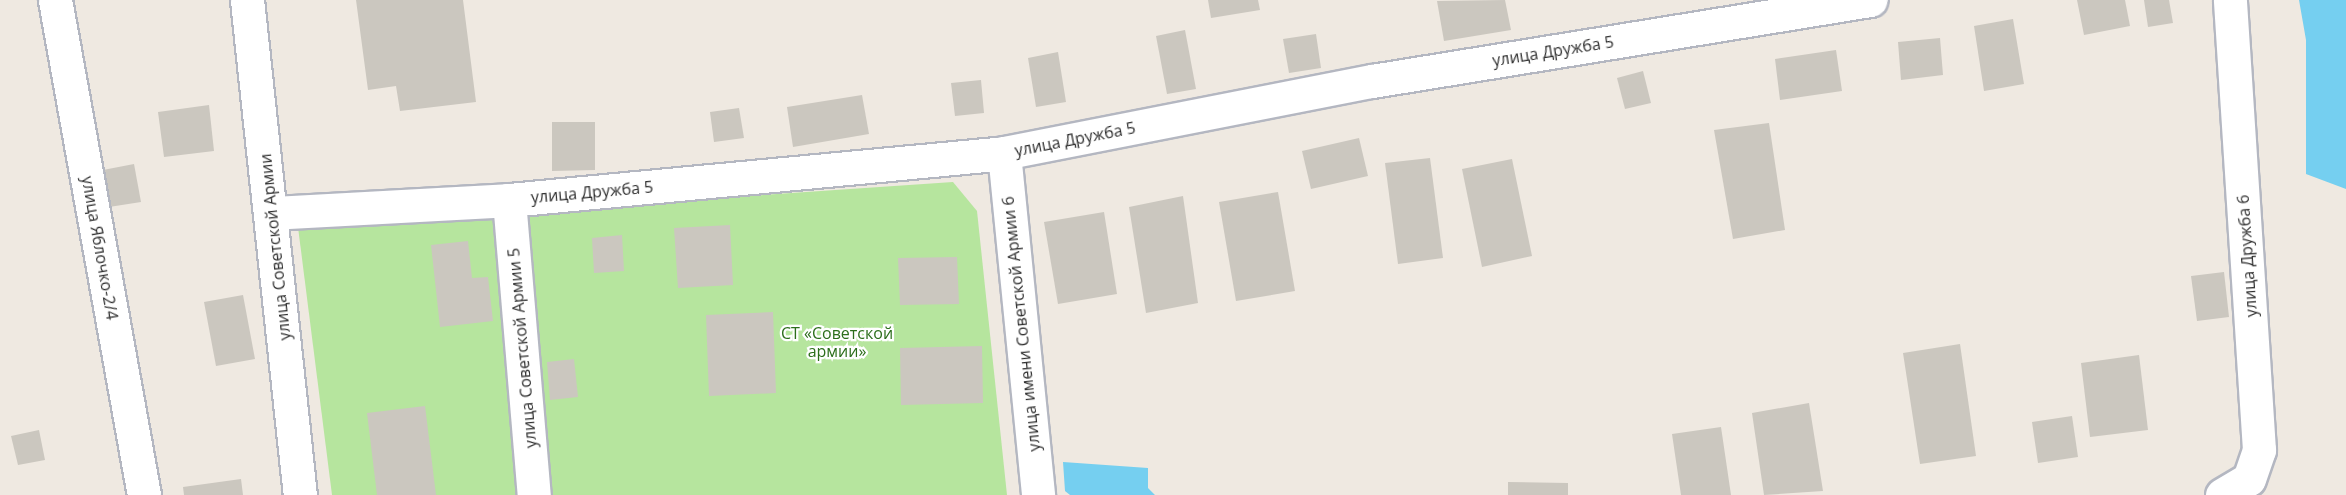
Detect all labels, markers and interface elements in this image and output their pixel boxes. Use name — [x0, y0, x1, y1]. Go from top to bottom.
street label: улица Дружба 5 — [1491, 32, 1615, 70]
street label: улица Дружба 5 — [1013, 118, 1137, 160]
street label: улица Советской Армии — [256, 153, 294, 341]
street label: улица Яблочко-2/4 — [78, 175, 122, 321]
street label: улица Дружба 5 — [530, 177, 654, 207]
street label: улица Дружба 6 — [2233, 194, 2261, 318]
street label: улица имени Советской Армии 6 — [998, 196, 1044, 452]
street label: улица Советской Армии 5 — [504, 247, 540, 449]
park label: СТ «Советской армии» — [781, 323, 893, 361]

